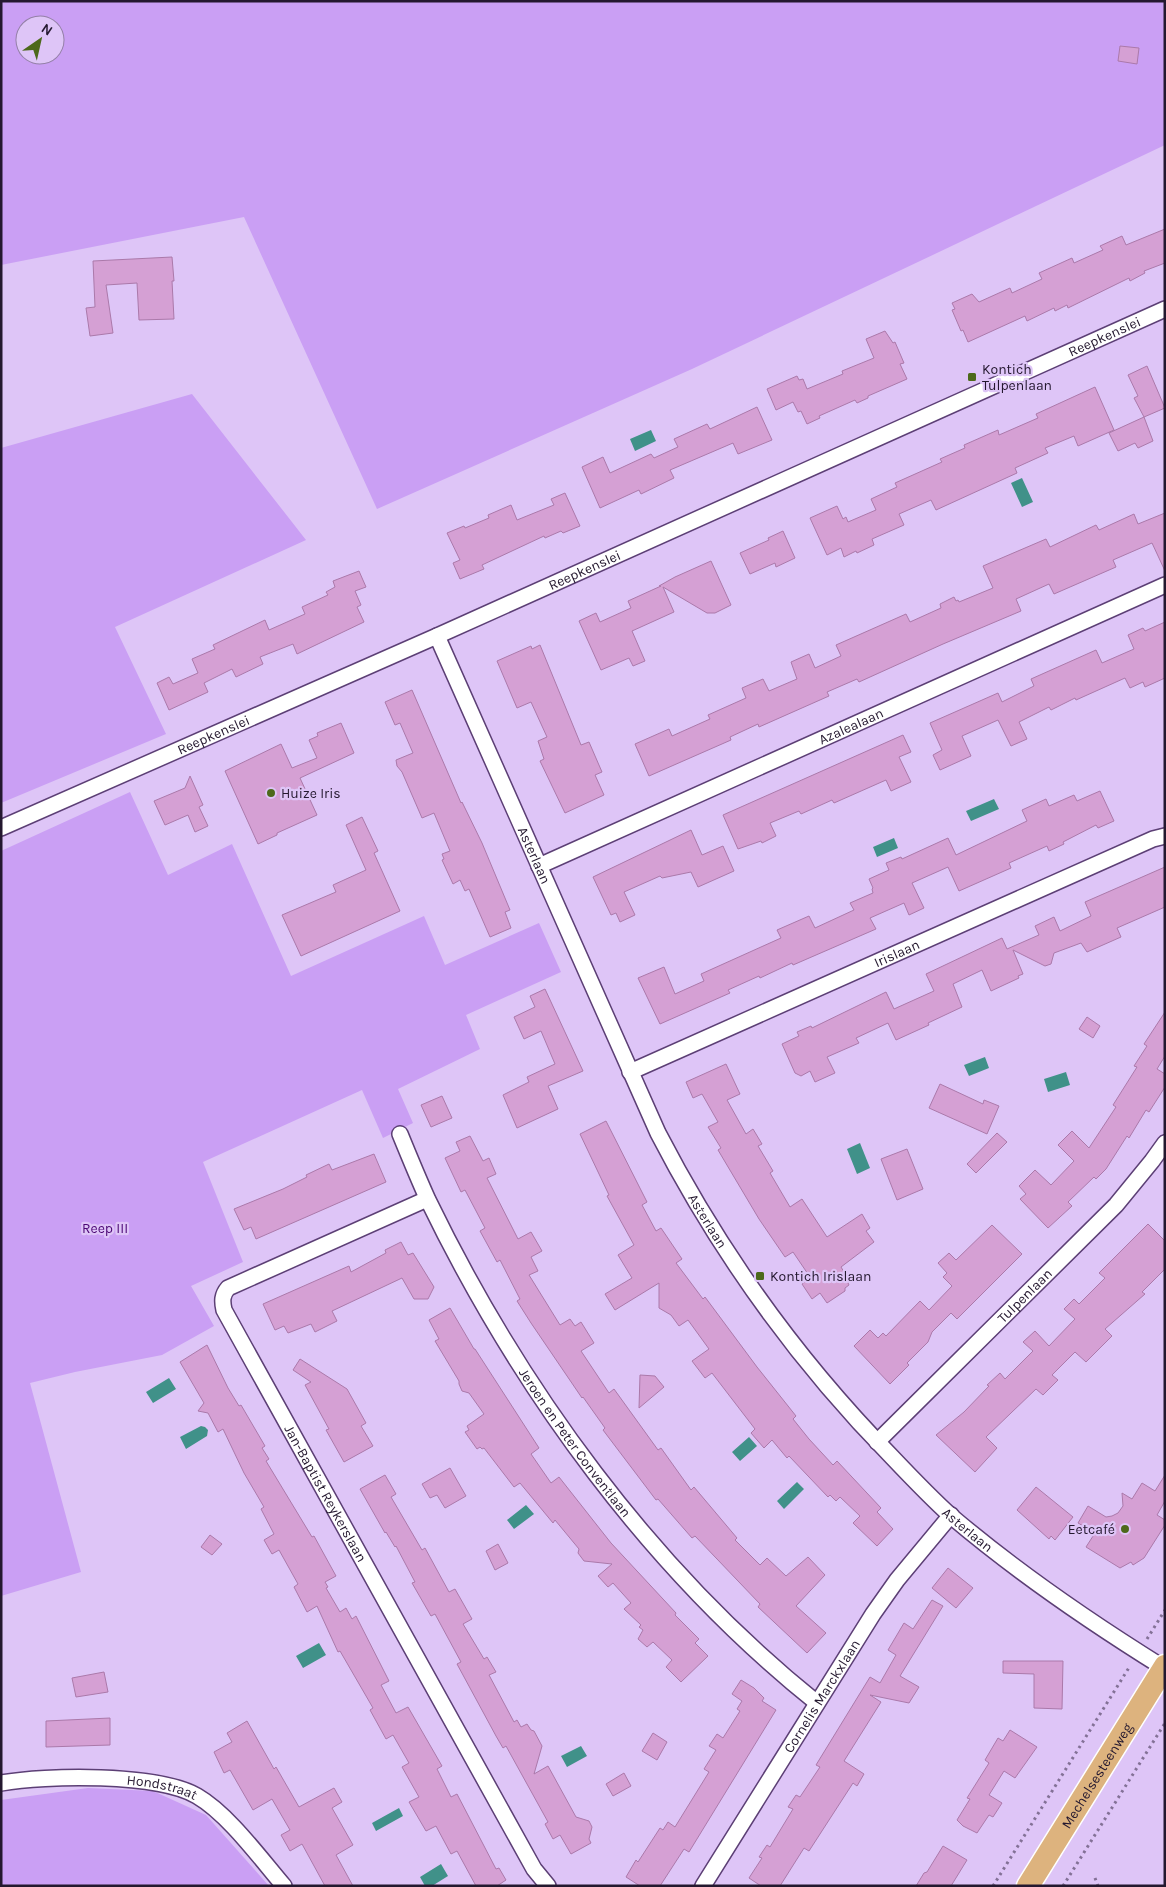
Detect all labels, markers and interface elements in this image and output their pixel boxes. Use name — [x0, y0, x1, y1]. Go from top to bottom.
north arrow — [15, 15, 65, 65]
text: N — [38, 20, 56, 39]
street label: Reepkenslei — [1066, 313, 1143, 360]
place label: Kontich Tulpenlaan — [982, 361, 1052, 394]
marker: Kontich Tulpenlaan — [966, 371, 978, 383]
street label: Reepkenslei — [546, 547, 623, 594]
street label: Azalealaan — [816, 705, 886, 748]
street label: Reepkenslei — [175, 712, 252, 758]
place label: Huize Iris — [281, 785, 341, 802]
marker: Huize Iris — [265, 787, 277, 799]
street label: Asterlaan — [514, 824, 554, 887]
street label: Irislaan — [871, 936, 922, 971]
street label: Asterlaan — [684, 1191, 731, 1252]
park label: Reep III — [82, 1220, 128, 1237]
street label: Tulpenlaan — [994, 1265, 1056, 1327]
place label: Kontich Irislaan — [770, 1268, 871, 1285]
marker: Kontich Irislaan — [754, 1270, 766, 1282]
street label: Jeroen en Peter Conventlaan — [515, 1365, 634, 1521]
street label: Jan-Baptist Reykerslaan — [280, 1422, 370, 1565]
street label: Asterlaan — [938, 1504, 996, 1556]
place label: Eetcafé — [1068, 1521, 1115, 1538]
marker: Eetcafé — [1119, 1523, 1131, 1535]
street label: Cornelis Marckxlaan — [780, 1636, 864, 1756]
street label: Mechelsesteenweg — [1058, 1720, 1136, 1832]
street label: Hondstraat — [126, 1771, 200, 1804]

